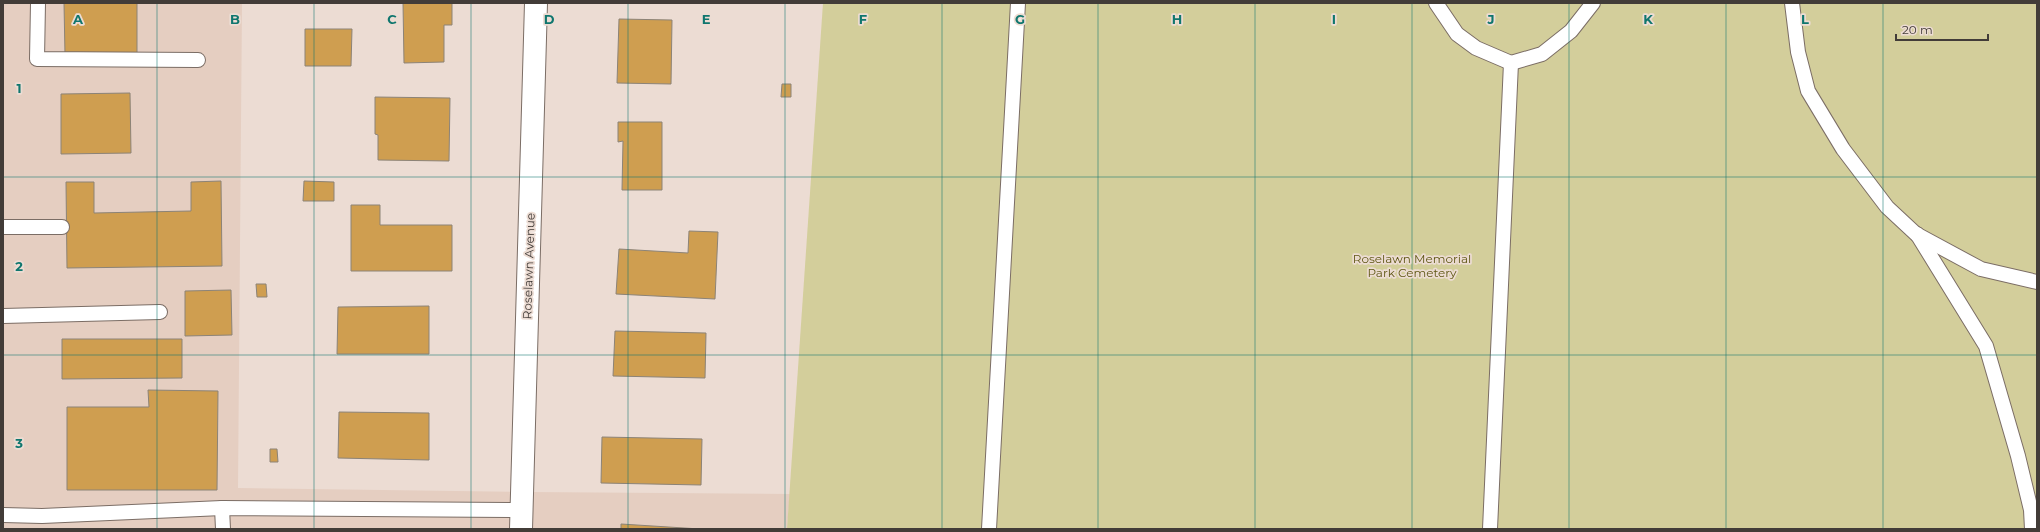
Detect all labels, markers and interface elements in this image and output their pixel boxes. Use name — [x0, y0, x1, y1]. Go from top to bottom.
text: A — [72, 11, 84, 27]
text: B — [230, 11, 240, 27]
text: C — [387, 11, 397, 27]
text: D — [544, 11, 555, 27]
text: E — [702, 11, 711, 27]
text: F — [859, 11, 867, 27]
text: G — [1015, 11, 1025, 27]
text: H — [1172, 11, 1182, 27]
text: I — [1332, 11, 1336, 27]
text: J — [1486, 11, 1495, 27]
text: K — [1643, 11, 1653, 27]
text: L — [1801, 11, 1809, 27]
scale bar — [1896, 16, 1988, 42]
text: 20 m — [1902, 22, 1933, 37]
text: 1 — [16, 80, 22, 96]
street label: Roselawn Avenue — [519, 212, 538, 320]
park label: Roselawn Memorial Park Cemetery — [1353, 251, 1471, 280]
text: 2 — [15, 258, 23, 274]
text: 3 — [14, 435, 23, 451]

